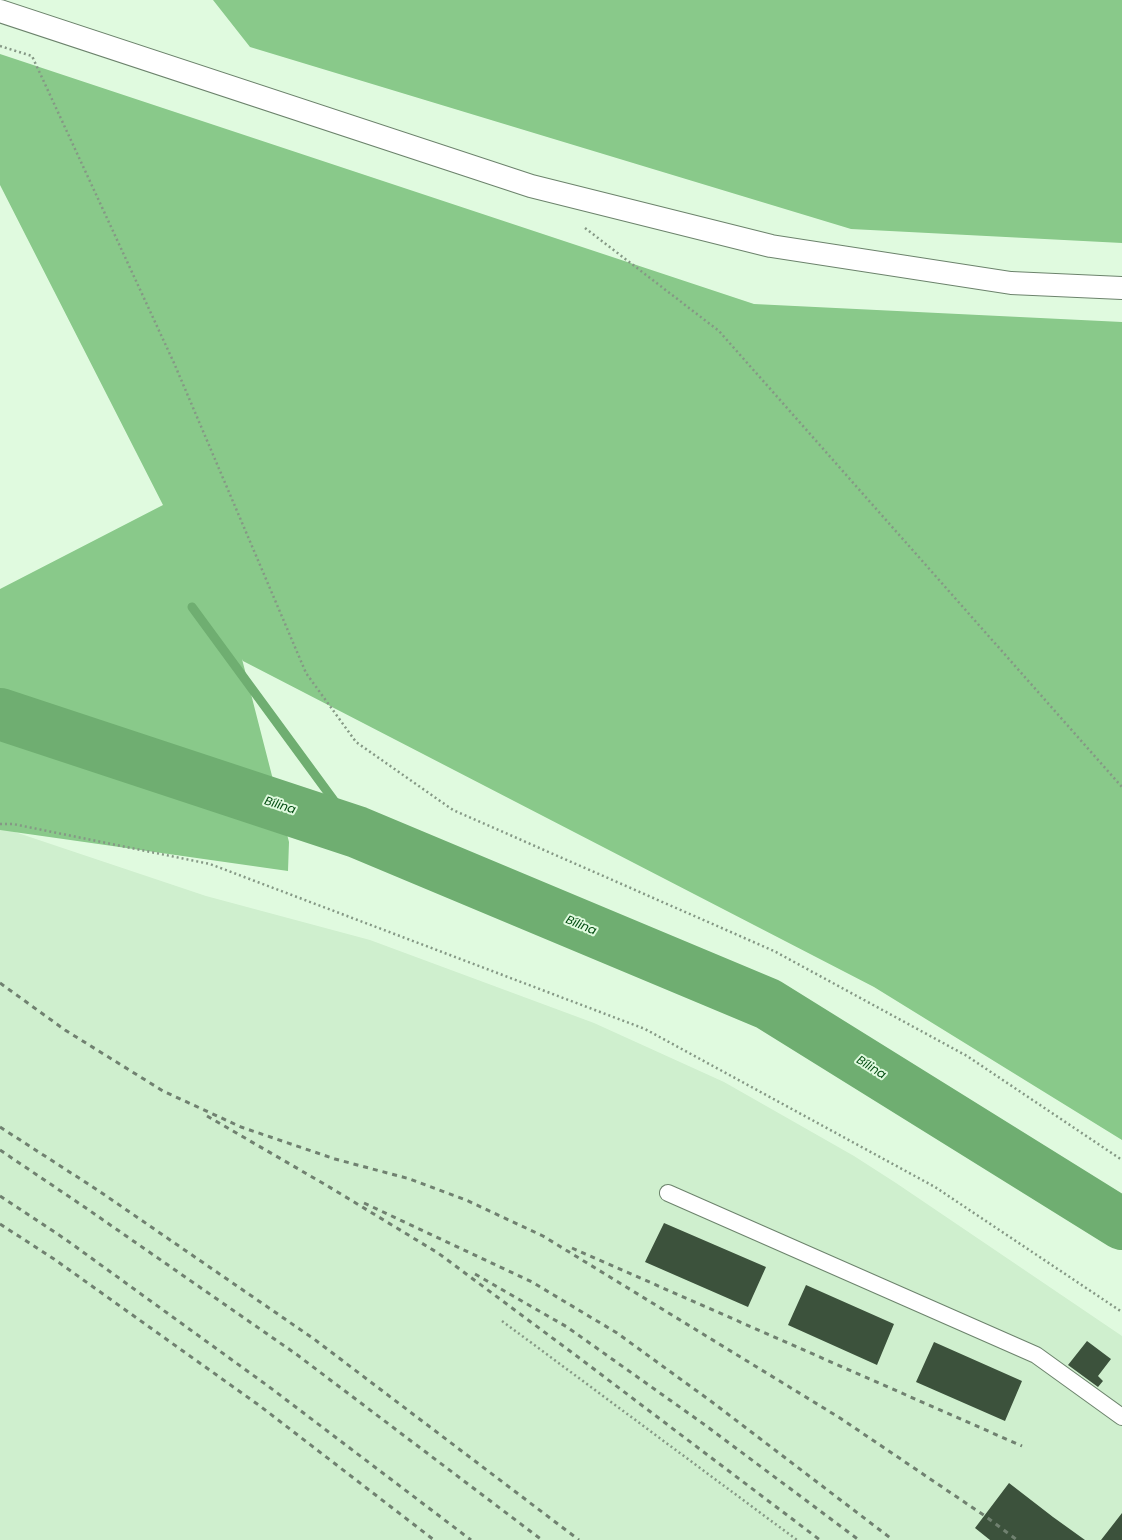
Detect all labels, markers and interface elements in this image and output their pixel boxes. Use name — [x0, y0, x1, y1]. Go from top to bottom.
water label: Bílina — [263, 794, 297, 818]
water label: Bílina — [563, 913, 599, 939]
water label: Bílina — [854, 1053, 888, 1083]

